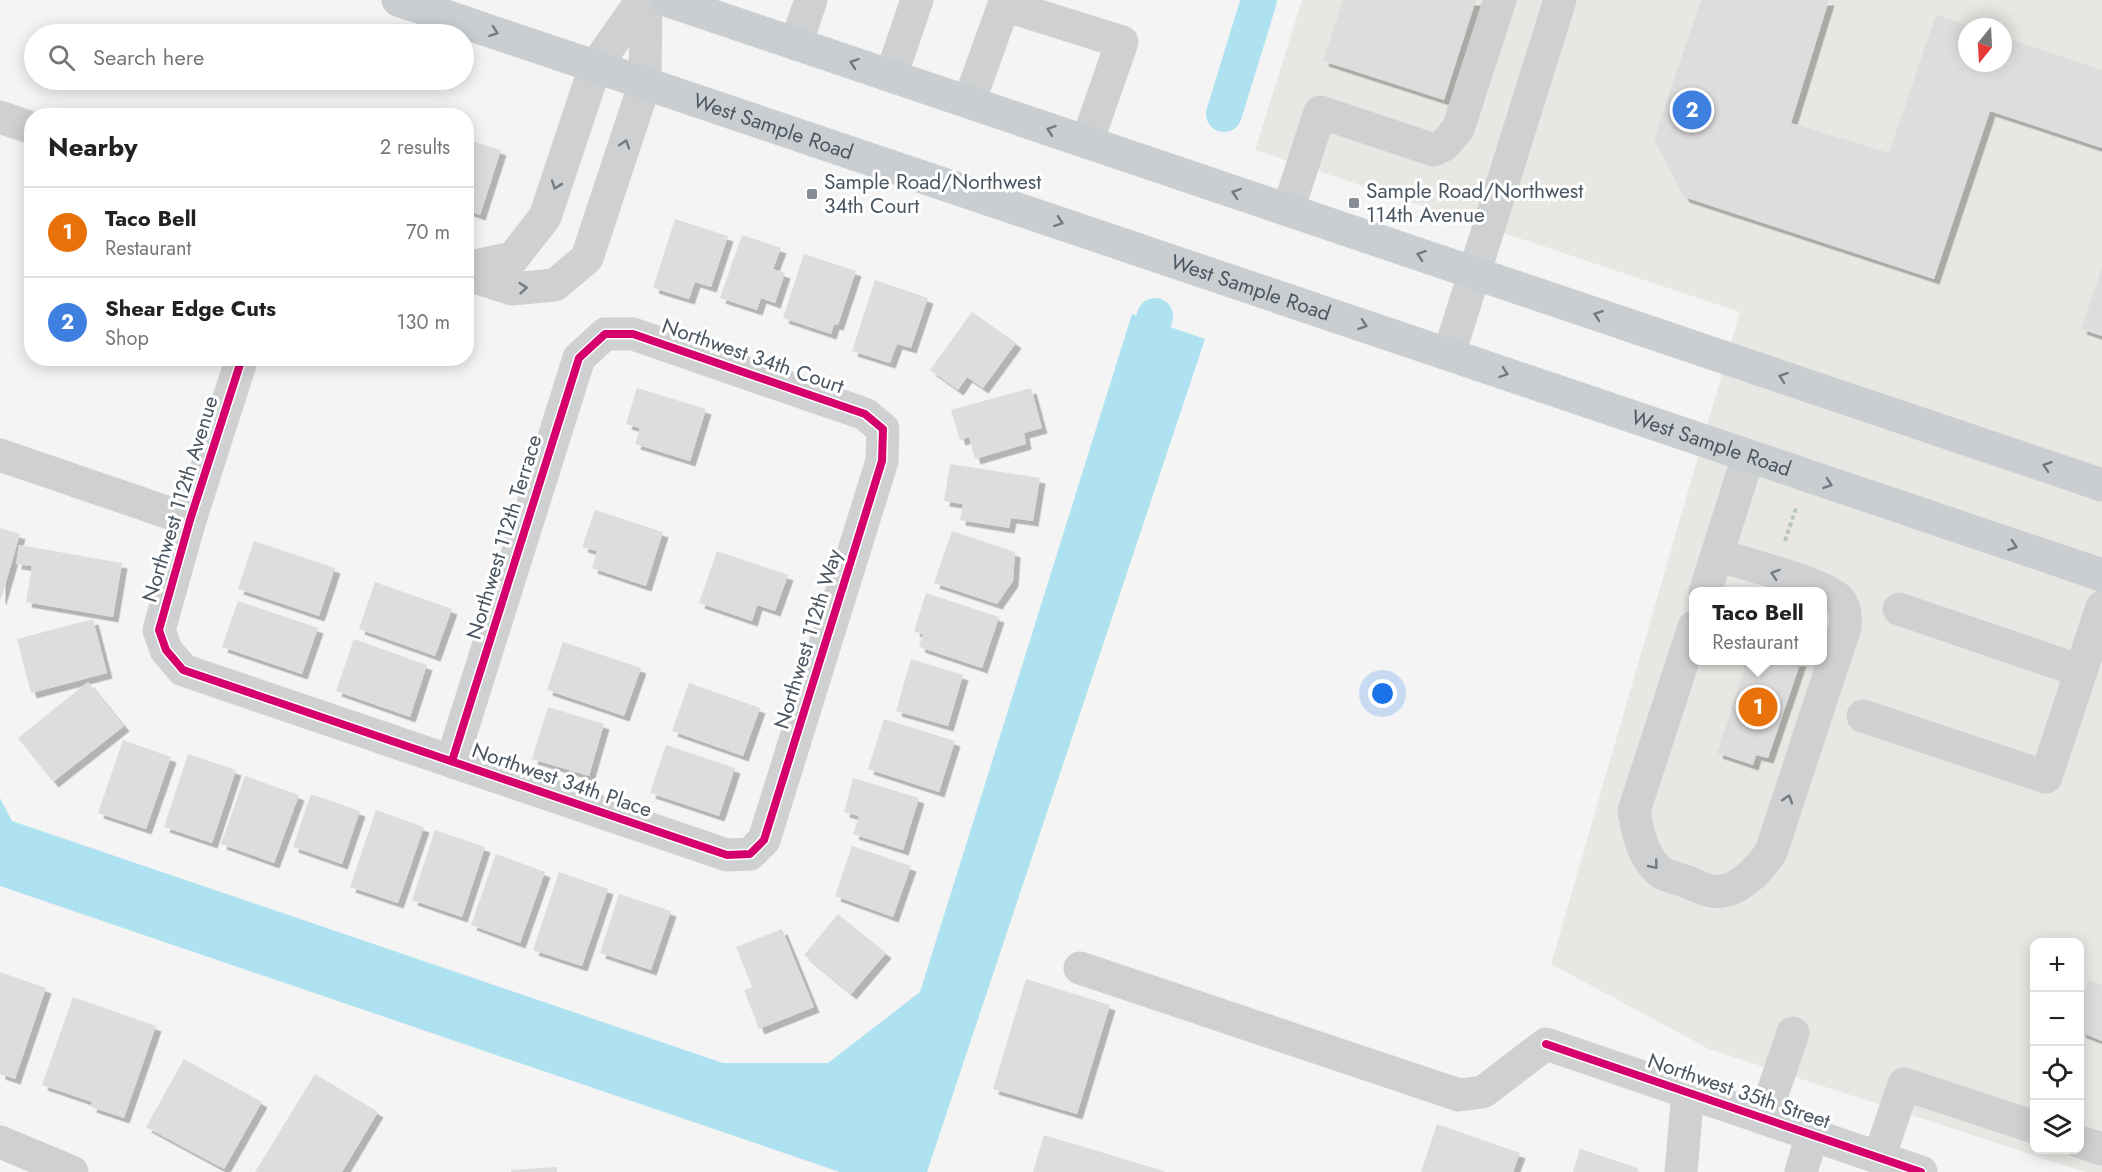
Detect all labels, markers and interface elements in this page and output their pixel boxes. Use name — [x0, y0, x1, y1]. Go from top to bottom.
north arrow — [1958, 18, 2012, 72]
search box — [24, 24, 474, 90]
one-way arrow — [488, 25, 499, 38]
icon: search — [45, 41, 78, 74]
text: Search here — [93, 41, 204, 73]
one-way arrow — [849, 58, 860, 71]
street label: West Sample Road — [689, 86, 857, 168]
pin: 2 — [1672, 88, 1712, 132]
one-way arrow — [1046, 125, 1057, 138]
text: Nearby — [48, 128, 137, 166]
text: 2 results — [380, 133, 450, 162]
one-way arrow — [618, 139, 630, 150]
place label: Sample Road/Northwest 34th Court — [824, 167, 1041, 221]
place label: Sample Road/Northwest 114th Avenue — [1366, 176, 1583, 230]
one-way arrow — [551, 179, 563, 190]
marker: Sample Road/Northwest 34th Court — [805, 187, 819, 201]
one-way arrow — [1231, 187, 1242, 200]
marker: Sample Road/Northwest 114th Avenue — [1347, 196, 1361, 210]
text: Taco Bell — [105, 202, 197, 234]
one-way arrow — [1053, 215, 1064, 228]
text: 1 — [62, 218, 73, 247]
text: 70 m — [406, 218, 450, 247]
text: Restaurant — [105, 234, 191, 263]
street label: West Sample Road — [1167, 247, 1335, 329]
one-way arrow — [1416, 250, 1427, 263]
one-way arrow — [518, 282, 527, 295]
text: Shear Edge Cuts — [105, 292, 276, 324]
text: 2 — [61, 308, 74, 337]
text: 130 m — [396, 308, 450, 337]
one-way arrow — [1593, 310, 1604, 322]
street label: Northwest 34th Court — [658, 311, 848, 401]
one-way arrow — [1357, 317, 1368, 330]
text: Shop — [105, 324, 149, 353]
one-way arrow — [1499, 365, 1509, 378]
one-way arrow — [1778, 372, 1789, 384]
street label: Northwest 112th Avenue — [134, 392, 226, 606]
street label: West Sample Road — [1627, 402, 1795, 484]
street label: Northwest 112th Terrace — [459, 431, 549, 643]
one-way arrow — [2042, 461, 2053, 474]
one-way arrow — [1822, 476, 1833, 489]
one-way arrow — [2007, 538, 2018, 551]
street label: Northwest 112th Way — [766, 545, 850, 733]
one-way arrow — [1770, 569, 1781, 582]
popup — [1689, 587, 1827, 665]
text: Taco Bell — [1712, 596, 1804, 628]
text: Restaurant — [1712, 628, 1798, 657]
your location — [1368, 679, 1397, 708]
pin: 1 — [1738, 684, 1778, 730]
street label: Northwest 34th Place — [468, 735, 656, 825]
one-way arrow — [1781, 794, 1793, 805]
one-way arrow — [1647, 858, 1658, 869]
map controls — [2030, 938, 2084, 1154]
button: + — [2030, 938, 2084, 992]
button: − — [2030, 992, 2084, 1046]
street label: Northwest 35th Street — [1644, 1046, 1834, 1136]
button: locate — [2030, 1046, 2084, 1100]
button: layers — [2030, 1100, 2084, 1154]

